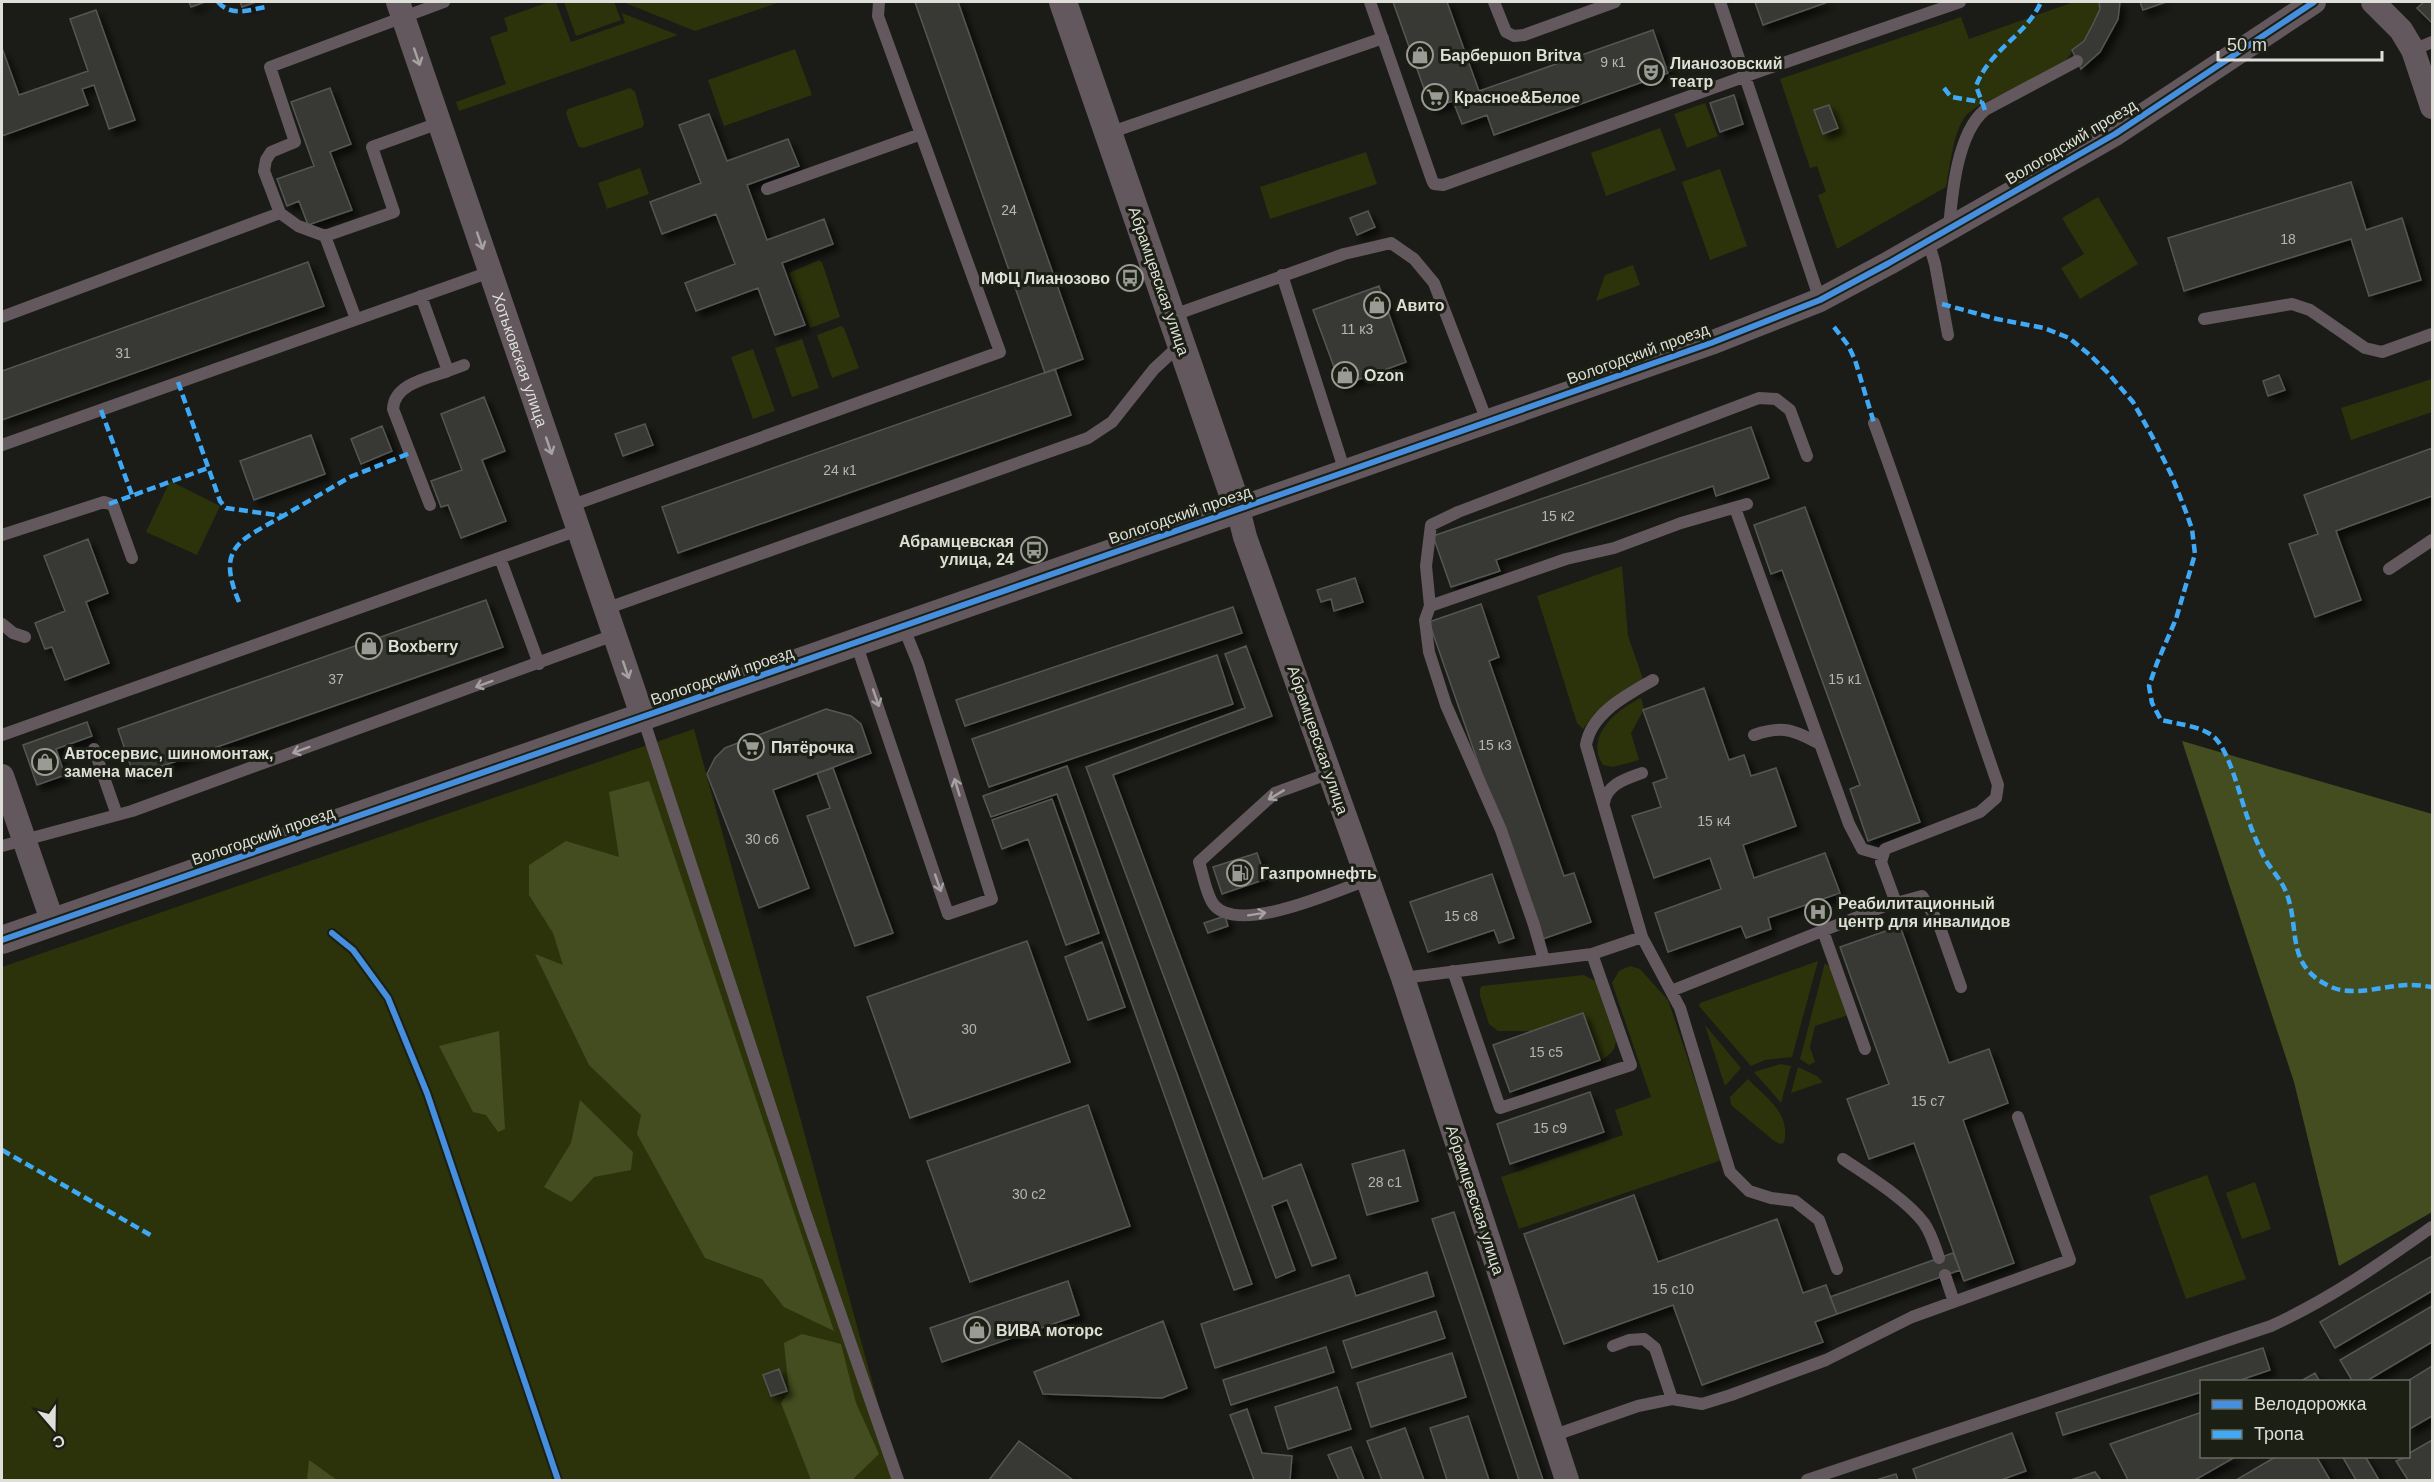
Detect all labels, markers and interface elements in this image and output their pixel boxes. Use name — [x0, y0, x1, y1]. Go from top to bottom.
scale bar — [2218, 24, 2382, 62]
text: 50 m — [2227, 35, 2267, 55]
shop icon: Барбершоп Britva — [1405, 40, 1435, 70]
one-way arrow — [412, 47, 423, 66]
place label: Барбершоп Britva — [1440, 47, 1581, 64]
house number: 9 к1 — [1600, 54, 1626, 70]
place label: Лианозовский театр — [1670, 55, 1783, 90]
theatre icon: Лианозовский театр — [1636, 57, 1666, 87]
supermarket icon: Красное&Белое — [1420, 82, 1450, 112]
place label: Красное&Белое — [1454, 89, 1580, 106]
street label: Вологодский проезд — [2002, 96, 2140, 188]
house number: 24 — [1001, 202, 1017, 218]
street label: Абрамцевская улица — [1126, 204, 1192, 358]
house number: 18 — [2280, 231, 2296, 247]
one-way arrow — [475, 232, 486, 250]
bus stop icon: МФЦ Лианозово — [1115, 263, 1145, 293]
place label: МФЦ Лианозово — [981, 270, 1110, 287]
street label: Хотьковская улица — [490, 290, 551, 429]
shop icon: Авито — [1362, 290, 1392, 320]
place label: Авито — [1396, 297, 1445, 314]
street label: Вологодский проезд — [1565, 320, 1712, 388]
house number: 11 к3 — [1341, 321, 1373, 337]
house number: 31 — [115, 345, 131, 361]
shop icon: Ozon — [1330, 360, 1360, 390]
place label: Ozon — [1364, 367, 1404, 384]
one-way arrow — [545, 436, 556, 455]
house number: 24 к1 — [823, 462, 857, 478]
street label: Вологодский проезд — [1106, 482, 1254, 547]
house number: 15 к2 — [1541, 508, 1575, 524]
place label: Абрамцевская улица, 24 — [899, 533, 1014, 568]
bus stop icon: Абрамцевская улица, 24 — [1019, 535, 1049, 565]
shop icon: Boxberry — [354, 631, 384, 661]
place label: Boxberry — [388, 638, 458, 655]
street label: Вологодский проезд — [648, 643, 796, 708]
one-way arrow — [621, 660, 632, 679]
street label: Абрамцевская улица — [1285, 663, 1351, 817]
house number: 37 — [328, 671, 344, 687]
house number: 15 к1 — [1828, 671, 1862, 687]
one-way arrow — [475, 679, 494, 690]
one-way arrow — [871, 688, 882, 707]
supermarket icon: Пятёрочка — [736, 732, 766, 762]
house number: 15 к3 — [1478, 737, 1512, 753]
place label: Пятёрочка — [771, 739, 854, 756]
place label: Автосервис, шиномонтаж, замена масел — [64, 745, 273, 780]
one-way arrow — [292, 745, 310, 756]
shop icon: Автосервис, шиномонтаж, замена масел — [30, 747, 60, 777]
one-way arrow — [951, 778, 962, 797]
one-way arrow — [1268, 789, 1285, 801]
street label: Вологодский проезд — [189, 803, 337, 868]
house number: 15 к4 — [1697, 813, 1731, 829]
house number: 30 с6 — [745, 831, 779, 847]
fuel station icon: Газпромнефть — [1225, 858, 1255, 888]
place label: Газпромнефть — [1260, 865, 1377, 882]
one-way arrow — [933, 873, 944, 892]
place label: Реабилитационный центр для инвалидов — [1838, 895, 2011, 930]
hospital icon: Реабилитационный центр для инвалидов — [1803, 897, 1833, 927]
house number: 15 с8 — [1444, 908, 1478, 924]
one-way arrow — [1247, 909, 1266, 920]
house number: 30 — [961, 1021, 977, 1037]
house number: 15 с5 — [1529, 1044, 1563, 1060]
house number: 15 с7 — [1911, 1093, 1945, 1109]
house number: 15 с9 — [1533, 1120, 1567, 1136]
street label: Абрамцевская улица — [1443, 1123, 1507, 1277]
house number: 28 с1 — [1368, 1174, 1402, 1190]
house number: 30 с2 — [1012, 1186, 1046, 1202]
house number: 15 с10 — [1652, 1281, 1694, 1297]
shop icon: ВИВА моторс — [962, 1315, 992, 1345]
place label: ВИВА моторс — [996, 1322, 1103, 1339]
legend — [2200, 1380, 2410, 1458]
text: Велодорожка — [2254, 1394, 2367, 1414]
north arrow — [24, 1398, 84, 1458]
text: Тропа — [2254, 1424, 2305, 1444]
text: С — [50, 1432, 67, 1452]

